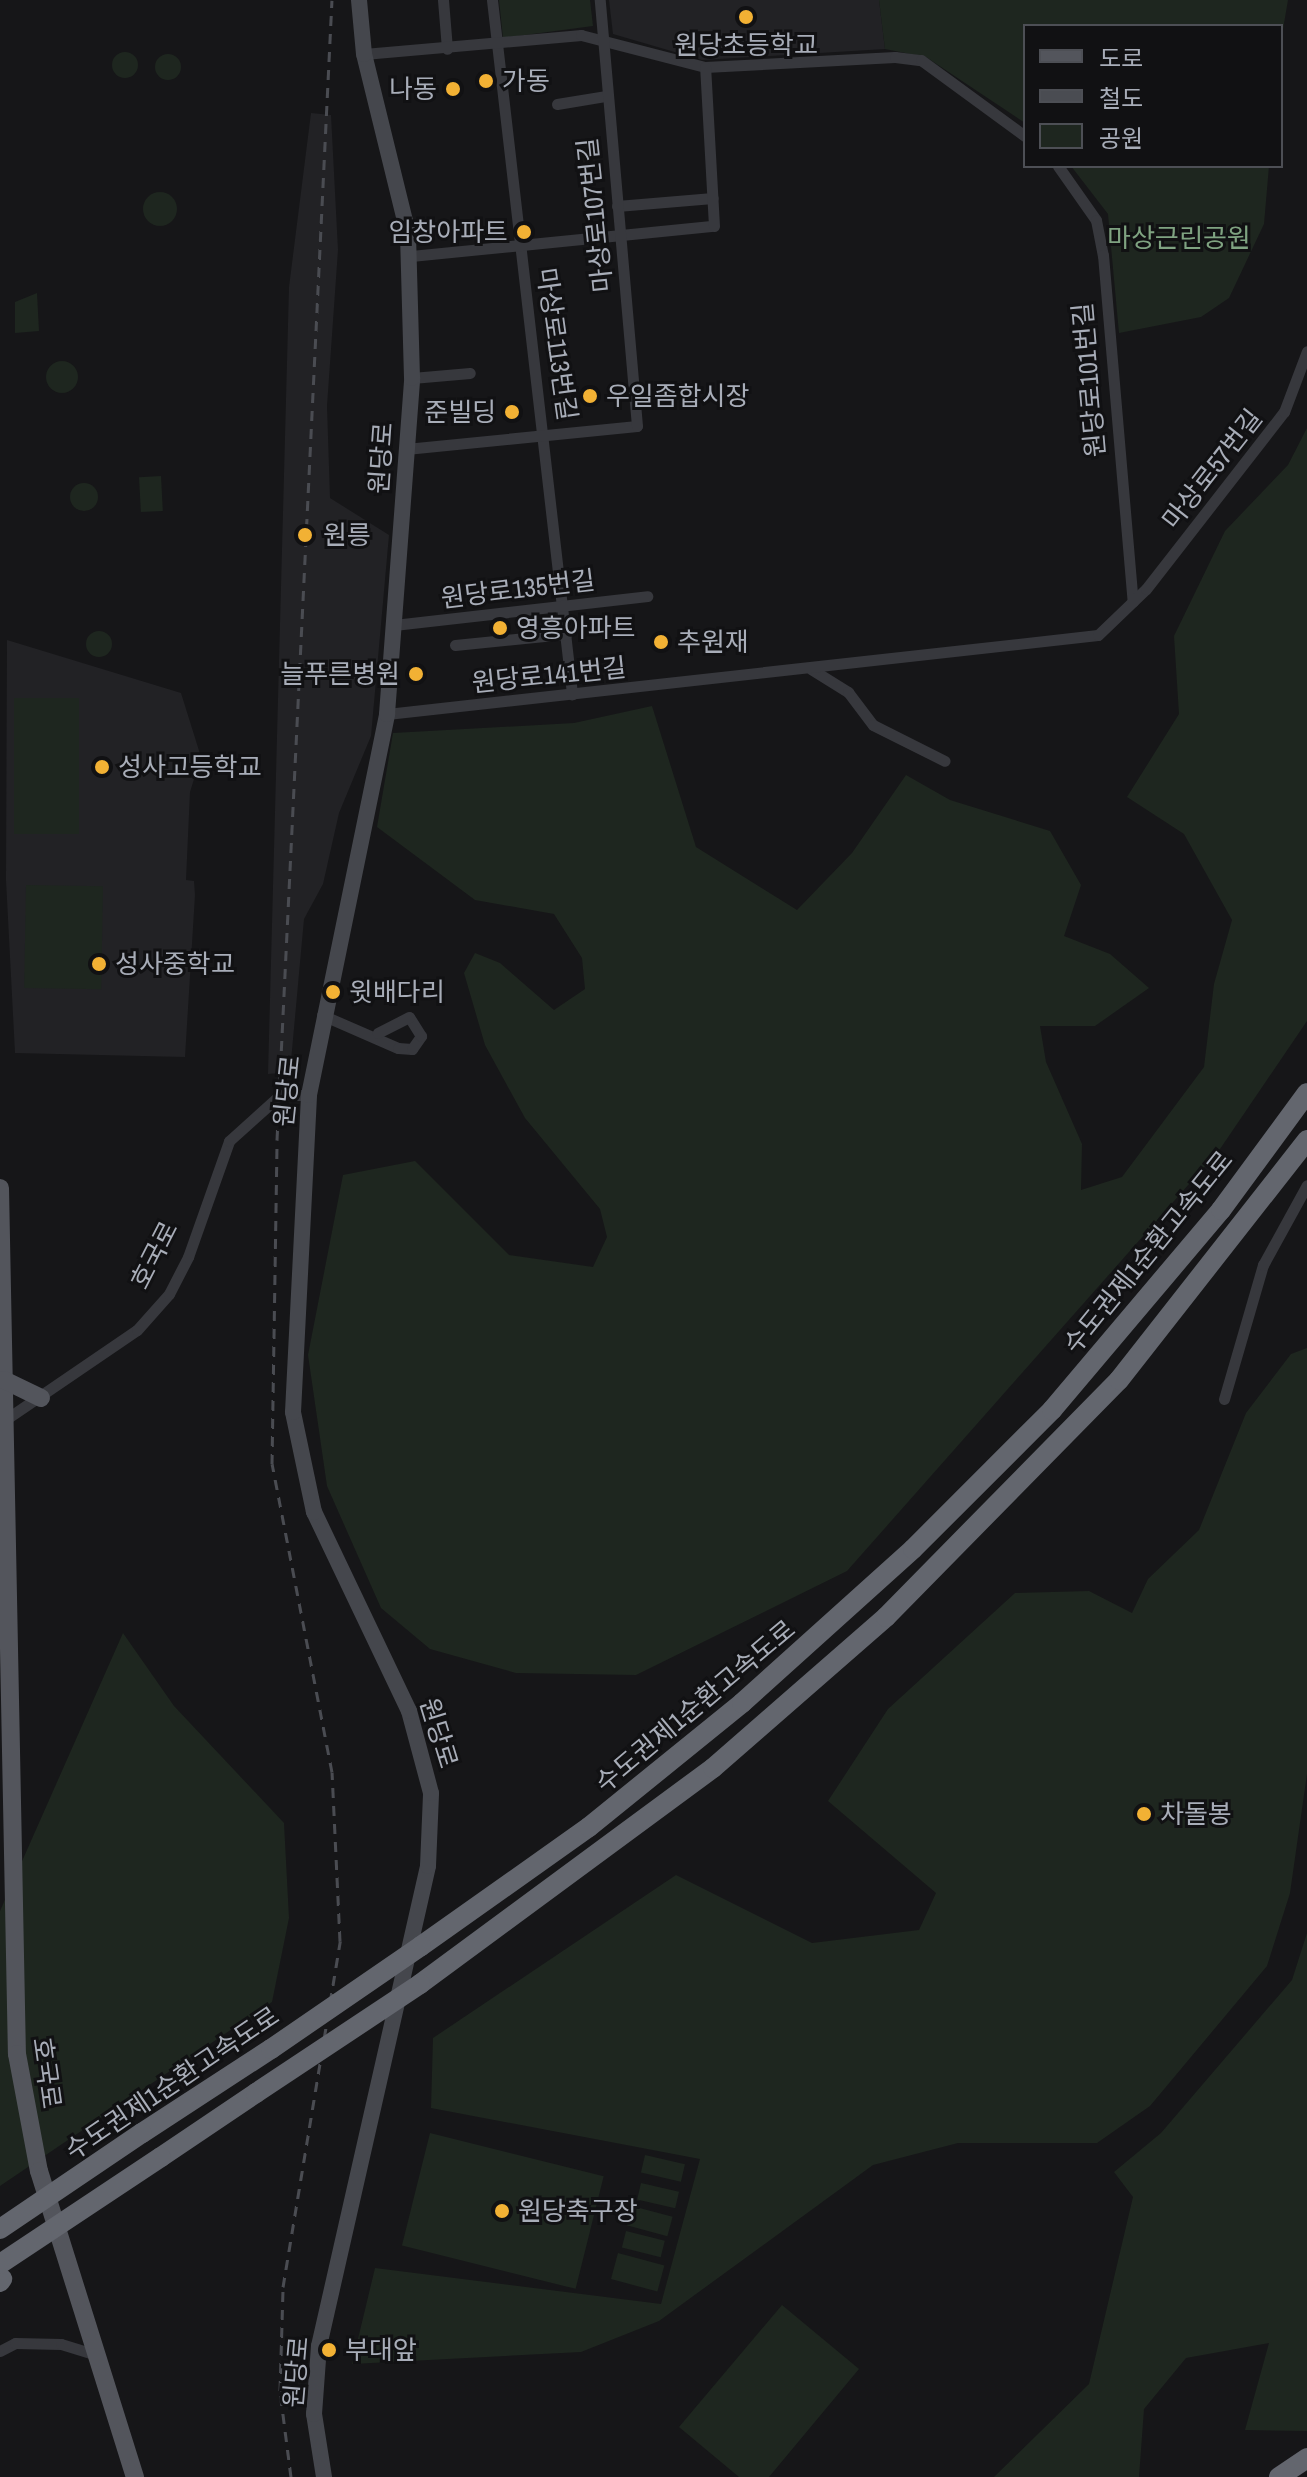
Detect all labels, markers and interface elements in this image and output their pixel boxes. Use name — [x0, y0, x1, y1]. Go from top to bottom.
marker: 원당초등학교 — [737, 8, 755, 26]
legend — [1023, 24, 1283, 168]
place label: 원당초등학교 — [674, 29, 818, 61]
text: 도로 — [1099, 42, 1143, 74]
place label: 가동 — [502, 65, 550, 97]
marker: 가동 — [477, 72, 495, 90]
place label: 나동 — [389, 73, 437, 105]
marker: 나동 — [444, 80, 462, 98]
text: 철도 — [1099, 82, 1143, 114]
text: 공원 — [1099, 122, 1143, 154]
street label: 마상로107번길 — [571, 136, 619, 294]
place label: 임창아파트 — [388, 216, 508, 248]
park label: 마상근린공원 — [1107, 222, 1251, 254]
marker: 임창아파트 — [515, 223, 533, 241]
street label: 마상로113번길 — [531, 266, 583, 422]
street label: 원당로101번길 — [1067, 301, 1111, 459]
place label: 우일좀합시장 — [606, 380, 750, 412]
marker: 우일좀합시장 — [581, 387, 599, 405]
place label: 준빌딩 — [424, 396, 496, 428]
marker: 준빌딩 — [503, 403, 521, 421]
street label: 마상로57번길 — [1156, 403, 1268, 535]
street label: 원당로 — [363, 421, 399, 495]
place label: 원릉 — [323, 519, 371, 551]
marker: 원릉 — [294, 524, 316, 546]
street label: 원당로135번길 — [439, 564, 597, 614]
place label: 영흥아파트 — [516, 612, 636, 644]
marker: 영흥아파트 — [491, 619, 509, 637]
place label: 추원재 — [677, 626, 749, 658]
marker: 추원재 — [652, 633, 670, 651]
street label: 원당로141번길 — [470, 651, 628, 699]
place label: 늘푸른병원 — [280, 658, 400, 690]
marker: 늘푸른병원 — [407, 665, 425, 683]
place label: 성사고등학교 — [118, 751, 262, 783]
marker: 성사고등학교 — [93, 758, 111, 776]
place label: 성사중학교 — [115, 948, 235, 980]
marker: 성사중학교 — [90, 955, 108, 973]
place label: 윗배다리 — [349, 976, 445, 1008]
marker: 윗배다리 — [324, 983, 342, 1001]
street label: 원당로 — [268, 1054, 306, 1128]
street label: 수도권제1순환고속도로 — [1057, 1145, 1239, 1359]
street label: 호국로 — [124, 1216, 184, 1294]
street label: 수도권제1순환고속도로 — [589, 1613, 801, 1799]
street label: 원당로 — [414, 1694, 464, 1772]
place label: 차돌봉 — [1160, 1798, 1232, 1830]
marker: 차돌봉 — [1135, 1805, 1153, 1823]
street label: 수도권제1순환고속도로 — [59, 2000, 285, 2166]
street label: 호국로 — [27, 2035, 67, 2111]
place label: 원당축구장 — [518, 2195, 638, 2227]
marker: 원당축구장 — [493, 2202, 511, 2220]
place label: 부대앞 — [345, 2334, 417, 2366]
street label: 원당로 — [277, 2335, 315, 2409]
marker: 부대앞 — [320, 2341, 338, 2359]

